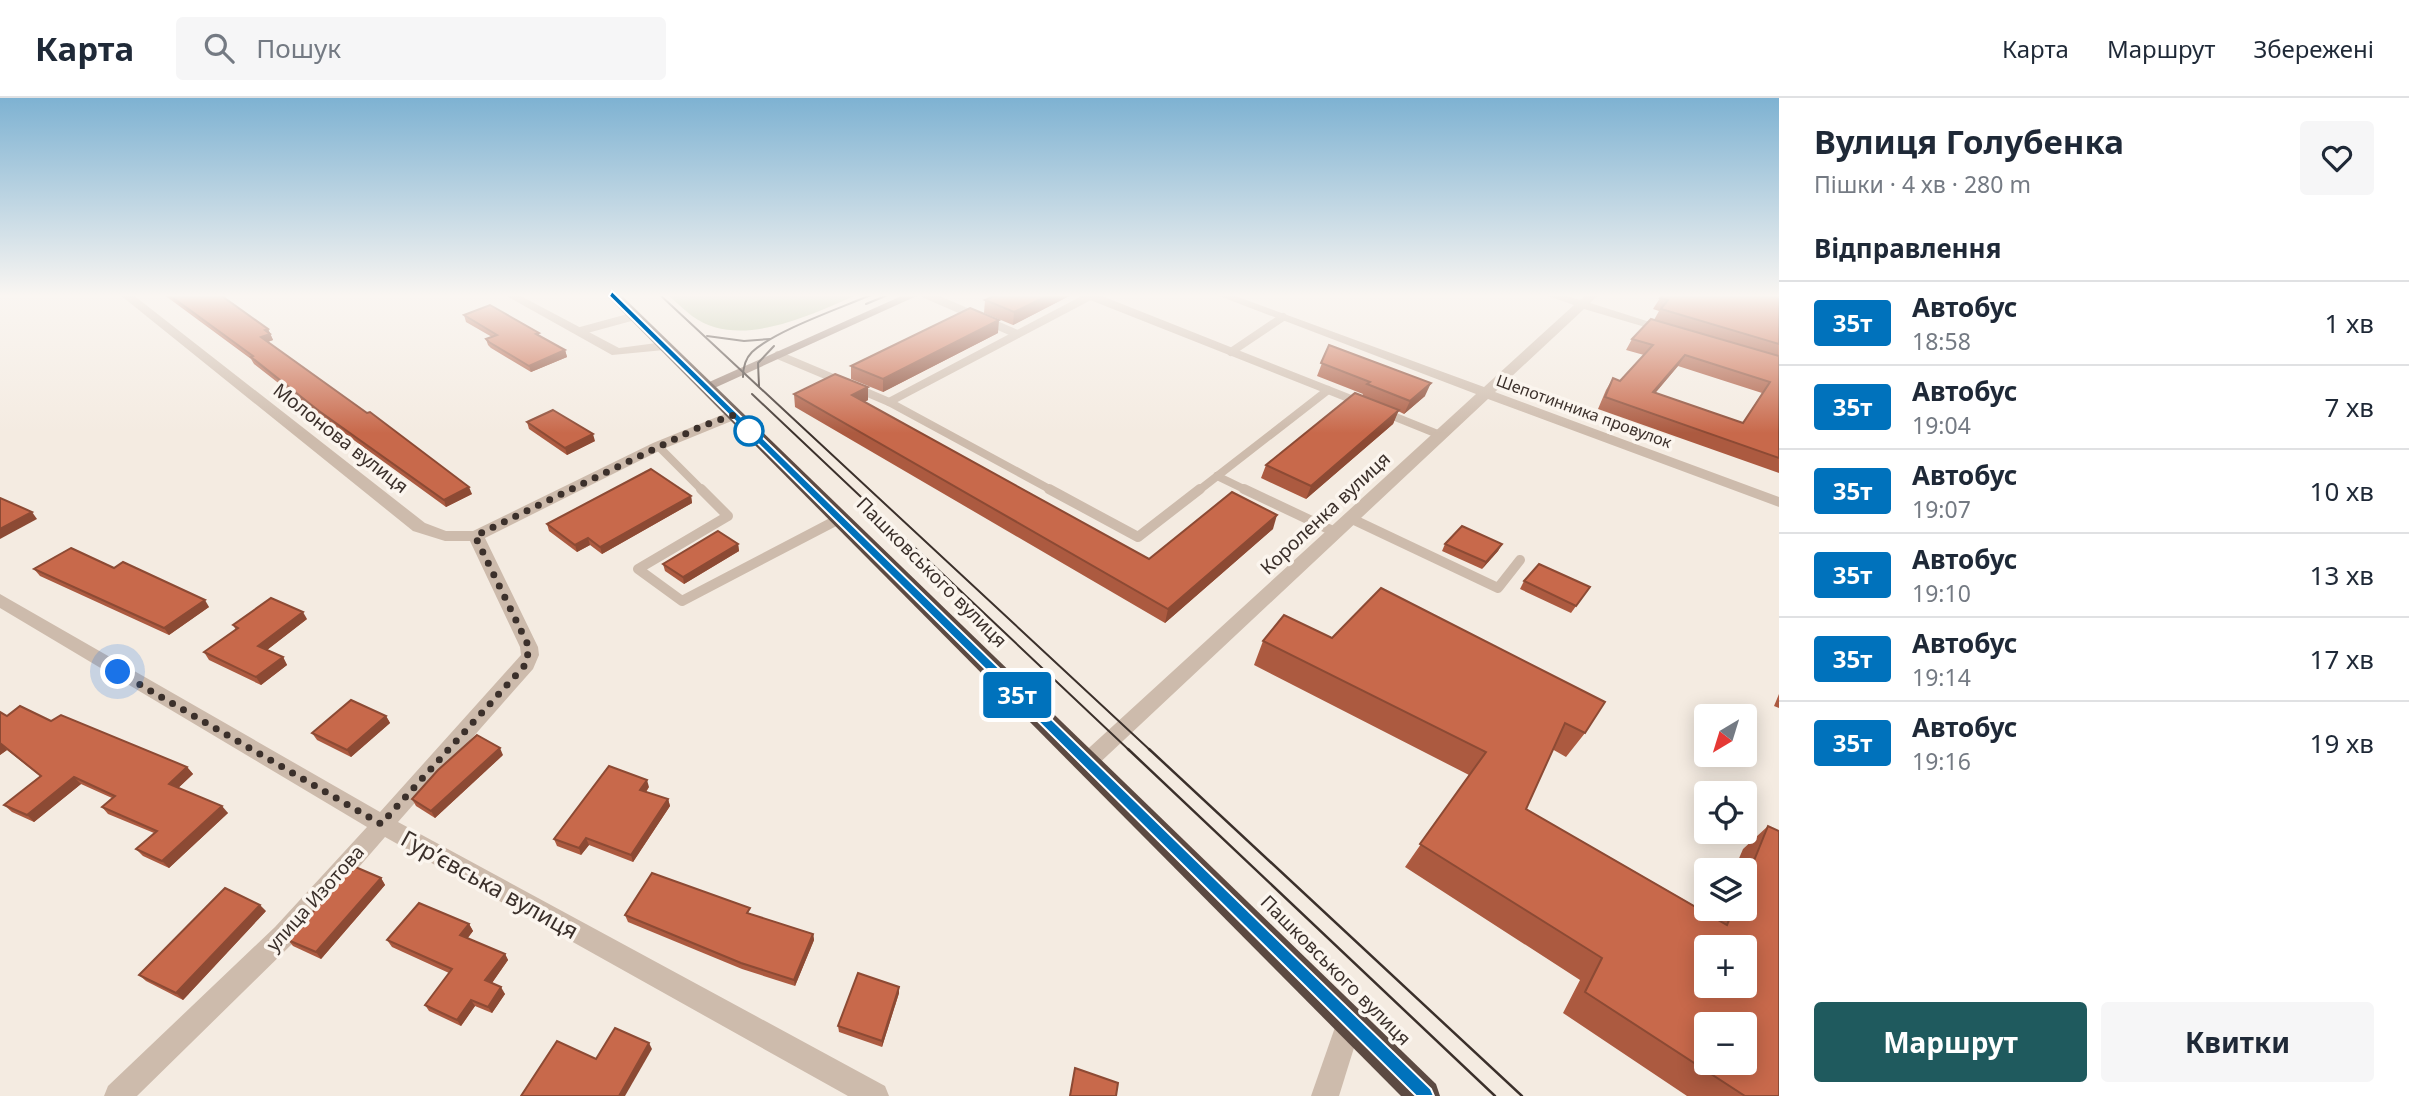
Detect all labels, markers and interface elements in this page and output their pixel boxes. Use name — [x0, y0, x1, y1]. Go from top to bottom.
search box — [176, 17, 666, 80]
text: Карта — [35, 26, 134, 71]
icon: search — [200, 29, 238, 67]
text: Пошук — [256, 30, 341, 66]
text: Карта — [2002, 32, 2069, 65]
text: Маршрут — [2107, 32, 2215, 65]
text: Збережені — [2253, 32, 2374, 65]
text: Вулиця Голубенка — [1814, 119, 2124, 164]
button: heart — [2300, 121, 2374, 195]
text: Пішки · 4 хв · 280 m — [1814, 168, 2031, 200]
text: Відправлення — [1814, 230, 2001, 266]
text: Автобус — [1912, 289, 2017, 325]
text: 1 хв — [2324, 305, 2374, 341]
text: 35т — [1833, 306, 1872, 339]
text: 18:58 — [1912, 325, 1971, 357]
street label: Шепотинника провулок — [1493, 369, 1675, 453]
text: Автобус — [1912, 373, 2017, 409]
street label: Молонова вулиця — [268, 377, 414, 499]
text: 7 хв — [2324, 389, 2374, 425]
text: 35т — [1833, 390, 1872, 423]
text: 19:04 — [1912, 409, 1971, 441]
unlabelled marker — [734, 416, 764, 446]
street label: Короленка вулиця — [1254, 446, 1396, 580]
text: Автобус — [1912, 457, 2017, 493]
text: 10 хв — [2310, 473, 2374, 509]
text: 35т — [1833, 474, 1872, 507]
street label: Пашковського вулиця — [851, 491, 1013, 653]
text: 19:07 — [1912, 493, 1971, 525]
text: Автобус — [1912, 541, 2017, 577]
text: 13 хв — [2310, 557, 2374, 593]
text: 35т — [1833, 558, 1872, 591]
text: 19:10 — [1912, 577, 1971, 609]
text: Автобус — [1912, 625, 2017, 661]
text: 17 хв — [2310, 641, 2374, 677]
text: 35т — [1833, 642, 1872, 675]
your location — [100, 654, 135, 689]
text: 19:14 — [1912, 661, 1971, 693]
line badge: 35т — [977, 672, 1057, 718]
text: 35т — [997, 678, 1037, 711]
north arrow — [1694, 704, 1757, 766]
map controls — [1694, 704, 1757, 1075]
text: Автобус — [1912, 709, 2017, 745]
text: 19 хв — [2310, 725, 2374, 761]
text: 35т — [1833, 726, 1872, 759]
text: 19:16 — [1912, 745, 1971, 777]
button: locate — [1694, 781, 1757, 844]
street label: Гур’євська вулиця — [396, 822, 584, 946]
street label: улица Изотова — [260, 839, 370, 957]
button: layers — [1694, 858, 1757, 921]
street label: Пашковського вулиця — [1255, 889, 1417, 1051]
button: + — [1694, 935, 1757, 998]
button: Маршрут — [1814, 1002, 2087, 1082]
button: Квитки — [2101, 1002, 2374, 1082]
button: − — [1694, 1012, 1757, 1075]

